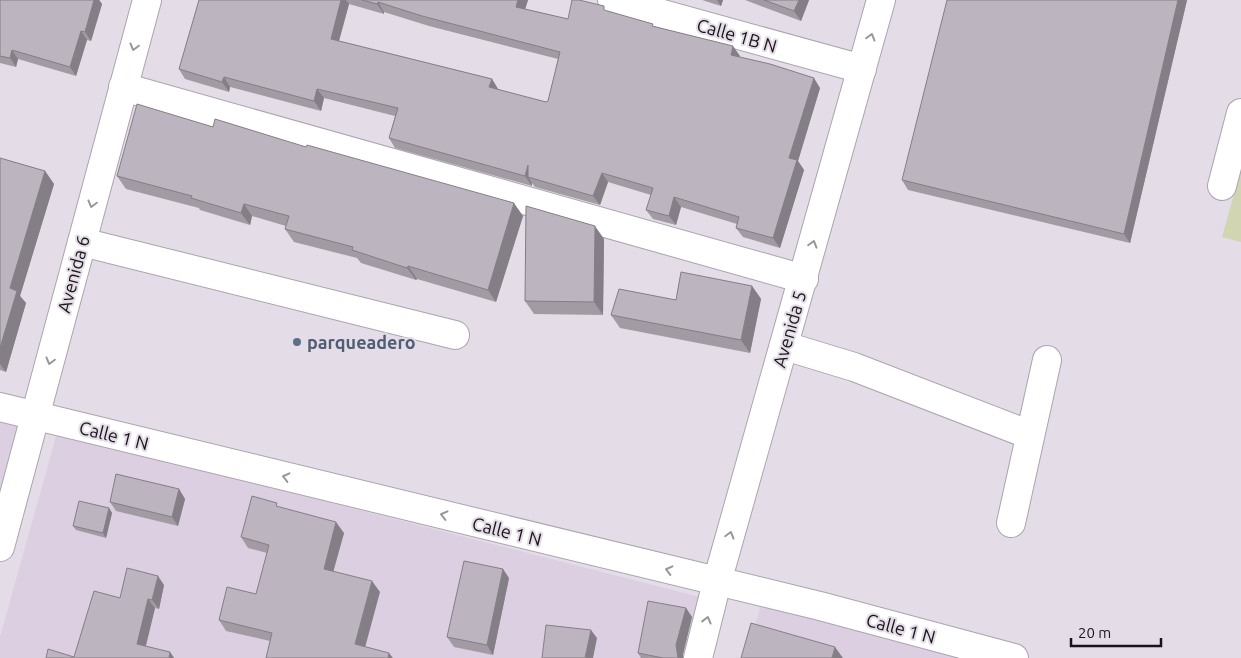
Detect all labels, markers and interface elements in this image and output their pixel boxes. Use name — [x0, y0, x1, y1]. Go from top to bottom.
street label: Calle 1B N — [695, 14, 779, 56]
one-way arrow — [865, 33, 876, 42]
one-way arrow — [130, 43, 140, 51]
one-way arrow — [87, 200, 98, 208]
street label: Avenida 6 — [53, 233, 93, 315]
one-way arrow — [808, 241, 818, 249]
street label: Avenida 5 — [769, 288, 809, 370]
place label: parqueadero — [307, 332, 416, 352]
marker: parqueadero — [291, 336, 303, 348]
one-way arrow — [45, 357, 56, 365]
street label: Calle 1 N — [77, 417, 151, 453]
one-way arrow — [281, 472, 290, 483]
one-way arrow — [440, 511, 448, 521]
street label: Calle 1 N — [470, 513, 544, 549]
one-way arrow — [725, 532, 735, 540]
one-way arrow — [666, 566, 674, 576]
street label: Calle 1 N — [864, 609, 938, 647]
one-way arrow — [702, 616, 712, 625]
scale bar — [1071, 616, 1161, 648]
text: 20 m — [1078, 624, 1111, 641]

